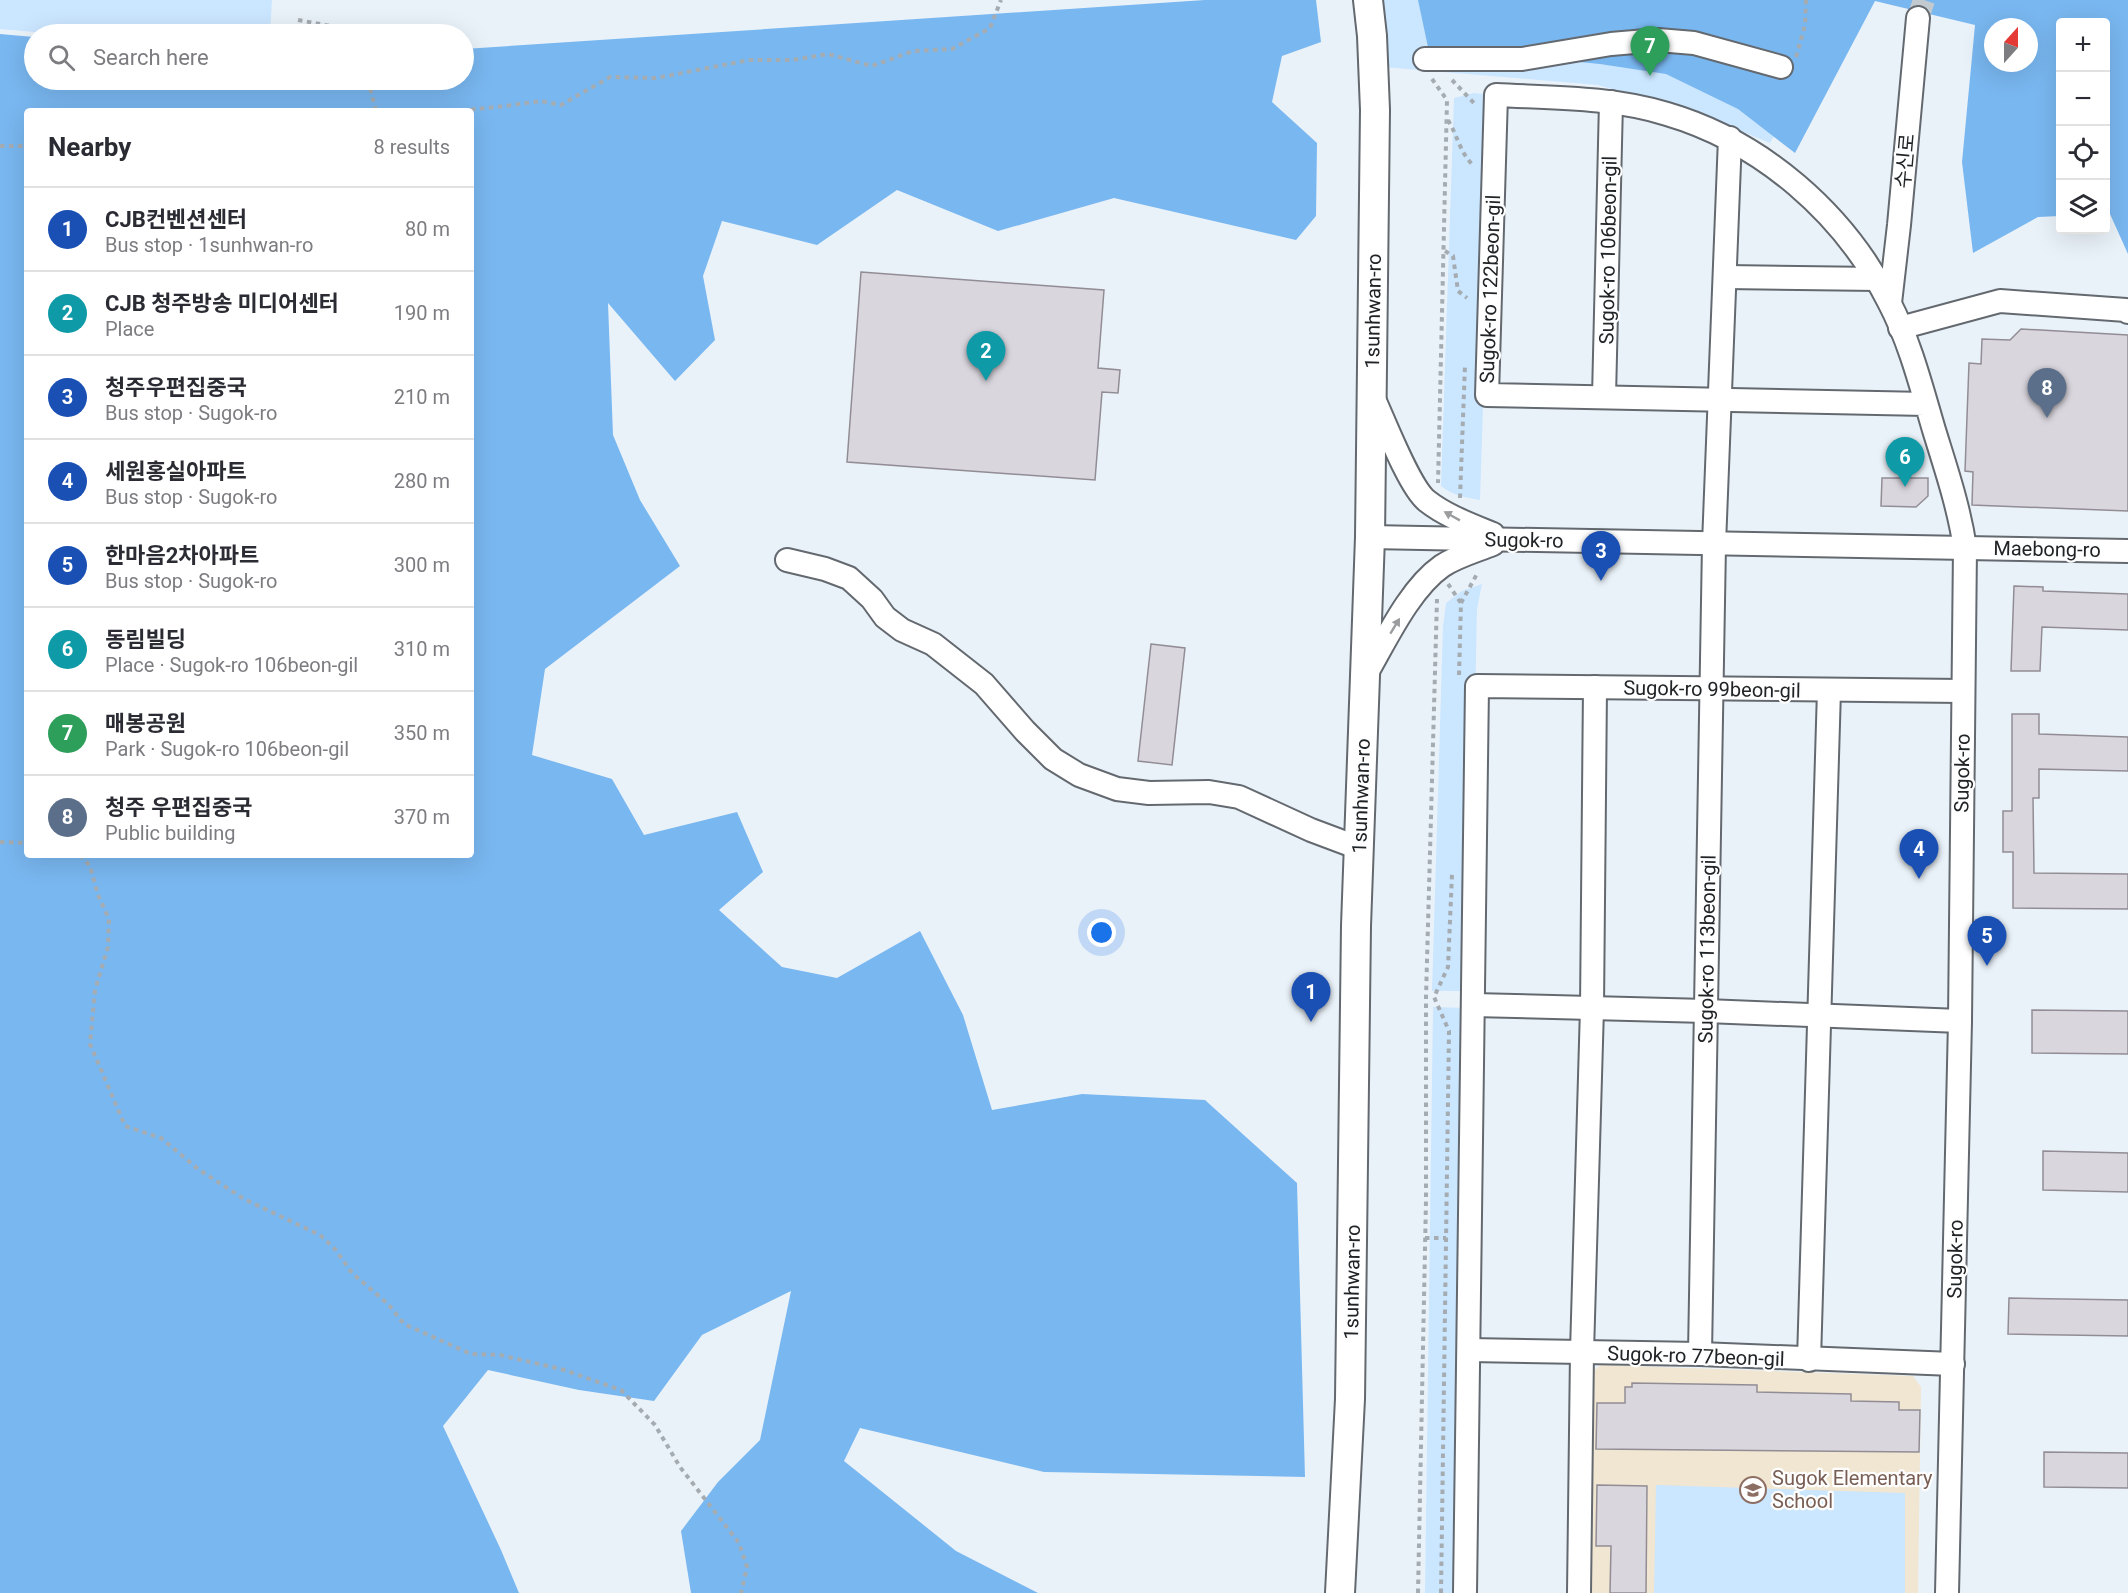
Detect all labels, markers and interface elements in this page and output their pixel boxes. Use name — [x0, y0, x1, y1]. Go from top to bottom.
north arrow — [1984, 18, 2038, 72]
map controls — [2056, 18, 2110, 234]
button: + — [2056, 18, 2110, 72]
search box — [24, 24, 474, 90]
pin: 7 — [1630, 26, 1670, 76]
icon: search — [45, 41, 78, 74]
text: Search here — [93, 45, 209, 70]
button: − — [2056, 72, 2110, 126]
button: locate — [2056, 126, 2110, 180]
text: Nearby — [48, 132, 131, 162]
street label: 수신로 — [1891, 132, 1919, 190]
text: 8 results — [374, 135, 450, 159]
street label: Sugok-ro 106beon-gil — [1594, 155, 1622, 345]
button: layers — [2056, 180, 2110, 234]
street label: Sugok-ro 122beon-gil — [1475, 194, 1505, 384]
text: CJB컨벤션센터 — [105, 207, 247, 232]
text: 1 — [62, 217, 73, 241]
text: 80 m — [405, 217, 450, 241]
text: Bus stop · 1sunhwan-ro — [105, 233, 313, 257]
street label: 1sunhwan-ro — [1360, 253, 1386, 369]
text: CJB 청주방송 미디어센터 — [105, 291, 339, 316]
text: 2 — [62, 301, 73, 325]
text: 190 m — [394, 301, 450, 325]
text: Place — [105, 317, 154, 341]
pin: 2 — [966, 332, 1006, 381]
pin: 8 — [2028, 368, 2066, 418]
text: 청주우편집중국 — [105, 375, 247, 400]
text: 3 — [62, 385, 73, 409]
text: 210 m — [394, 385, 450, 409]
text: Bus stop · Sugok-ro — [105, 401, 277, 425]
pin: 6 — [1886, 438, 1924, 487]
text: 세원홍실아파트 — [105, 459, 247, 484]
text: 4 — [62, 469, 73, 493]
text: 280 m — [394, 469, 450, 493]
text: Bus stop · Sugok-ro — [105, 485, 277, 509]
one-way arrow — [1444, 511, 1461, 521]
street label: Sugok-ro — [1484, 527, 1564, 553]
pin: 3 — [1582, 532, 1620, 581]
street label: Maebong-ro — [1993, 536, 2101, 562]
text: 한마음2차아파트 — [105, 543, 259, 568]
text: 5 — [62, 553, 73, 577]
text: 300 m — [394, 553, 450, 577]
text: Bus stop · Sugok-ro — [105, 569, 277, 593]
one-way arrow — [1389, 618, 1400, 634]
text: 동림빌딩 — [105, 627, 186, 652]
text: 6 — [62, 637, 73, 661]
text: 310 m — [394, 637, 450, 661]
text: Place · Sugok-ro 106beon-gil — [105, 653, 358, 677]
street label: Sugok-ro 99beon-gil — [1623, 675, 1801, 703]
text: 매봉공원 — [105, 711, 186, 736]
text: 7 — [62, 721, 73, 745]
text: 350 m — [394, 721, 450, 745]
street label: Sugok-ro — [1949, 733, 1975, 813]
text: Park · Sugok-ro 106beon-gil — [105, 737, 349, 761]
street label: 1sunhwan-ro — [1347, 738, 1375, 854]
text: 청주 우편집중국 — [105, 795, 252, 820]
text: 8 — [62, 805, 73, 829]
text: 370 m — [394, 805, 450, 829]
text: Public building — [105, 821, 235, 845]
pin: 4 — [1900, 830, 1938, 879]
street label: Sugok-ro 113beon-gil — [1693, 854, 1721, 1044]
pin: 5 — [1968, 916, 2006, 966]
your location — [1087, 918, 1116, 947]
pin: 1 — [1292, 972, 1330, 1022]
street label: Sugok-ro — [1942, 1219, 1968, 1299]
street label: 1sunhwan-ro — [1339, 1224, 1365, 1340]
street label: Sugok-ro 77beon-gil — [1607, 1341, 1785, 1371]
place label: Sugok Elementary School — [1772, 1466, 1933, 1513]
school or university icon: Sugok Elementary School — [1738, 1475, 1768, 1505]

